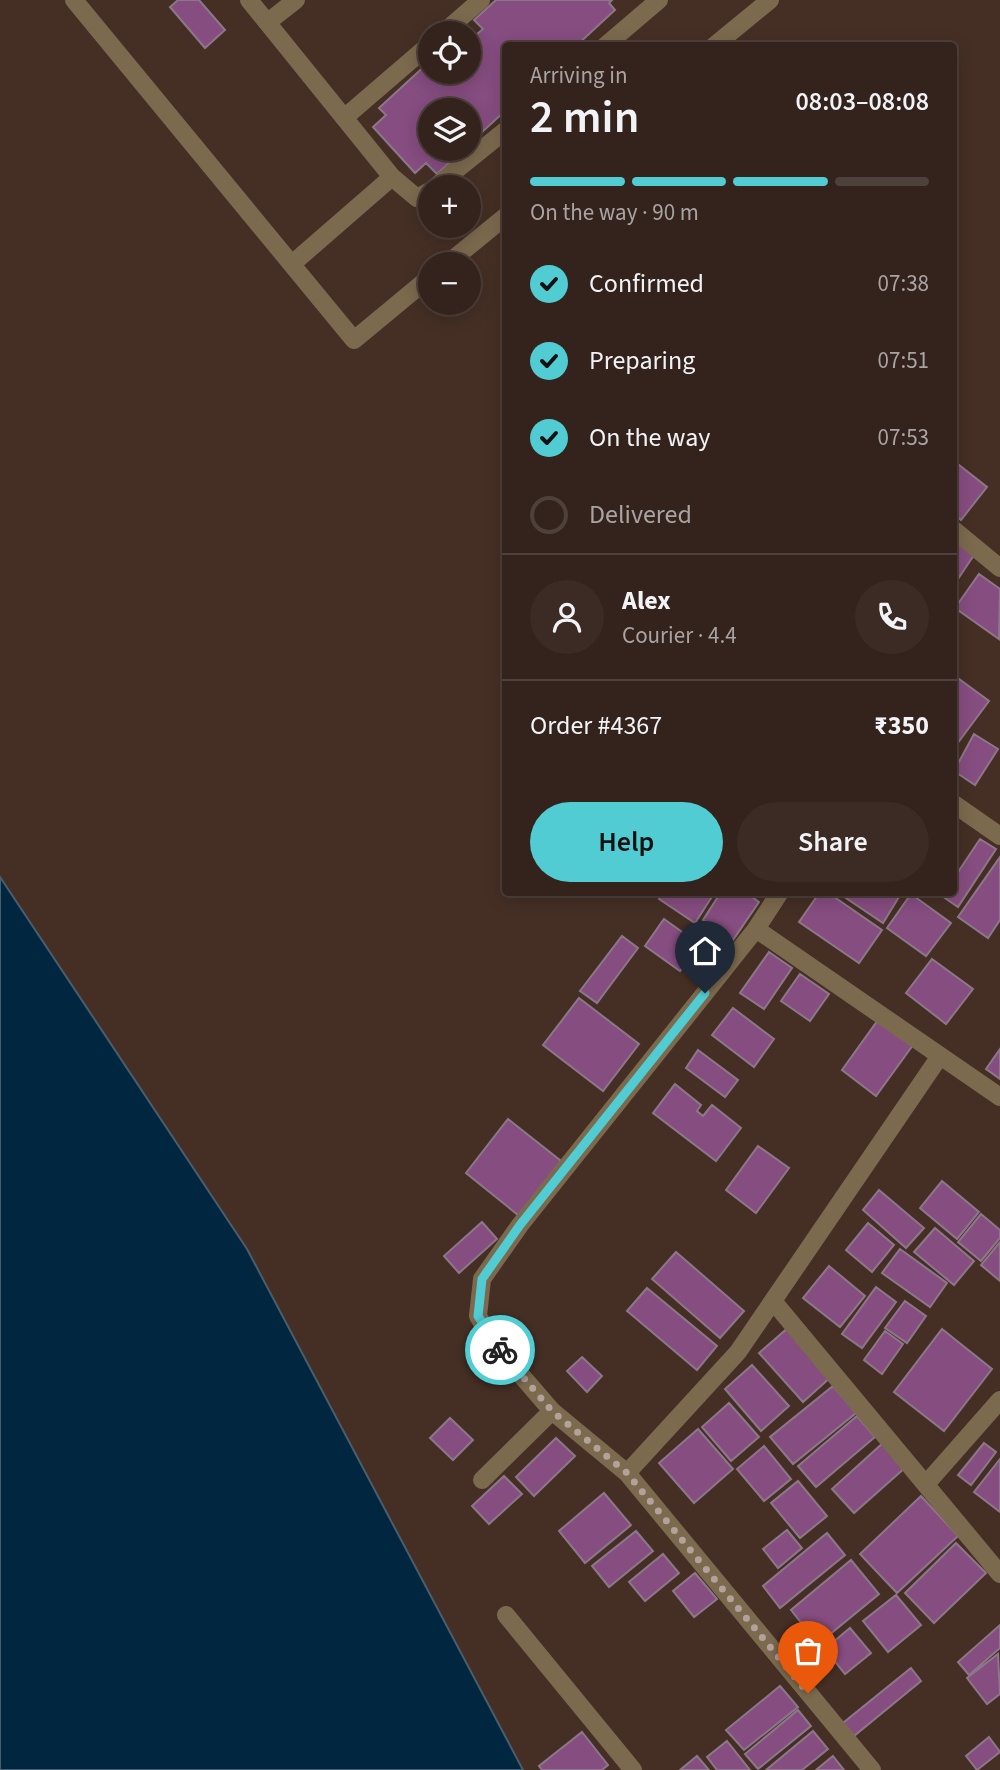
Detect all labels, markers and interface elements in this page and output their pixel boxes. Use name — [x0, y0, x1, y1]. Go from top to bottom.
map controls — [418, 21, 481, 315]
button: locate — [418, 21, 481, 84]
text: Arriving in — [530, 59, 628, 92]
text: 08:03–08:08 — [796, 83, 929, 120]
text: 2 min — [530, 85, 639, 150]
button: layers — [418, 98, 481, 161]
button: + — [418, 175, 481, 238]
text: On the way · 90 m — [530, 196, 699, 229]
button: − — [418, 252, 481, 315]
icon: check — [530, 265, 568, 303]
text: Confirmed — [589, 265, 704, 302]
text: 07:38 — [878, 267, 929, 300]
icon: check — [530, 342, 568, 380]
text: Preparing — [589, 342, 695, 379]
text: 07:51 — [878, 344, 929, 377]
icon: check — [530, 419, 568, 457]
text: On the way — [589, 419, 710, 456]
text: 07:53 — [878, 421, 929, 454]
text: Delivered — [589, 496, 692, 533]
button: person — [530, 580, 604, 654]
button: phone — [855, 580, 929, 654]
text: Alex — [622, 582, 671, 619]
text: Courier · 4.4 — [622, 619, 737, 652]
text: Order #4367 — [530, 707, 662, 744]
text: ₹350 — [874, 707, 929, 744]
button: Help — [530, 802, 723, 882]
button: Share — [737, 802, 929, 882]
pin — [675, 921, 735, 993]
icon: home — [686, 932, 724, 970]
courier — [465, 1315, 535, 1385]
icon: bike — [481, 1331, 519, 1369]
pin — [778, 1621, 838, 1693]
icon: bag — [789, 1632, 827, 1670]

